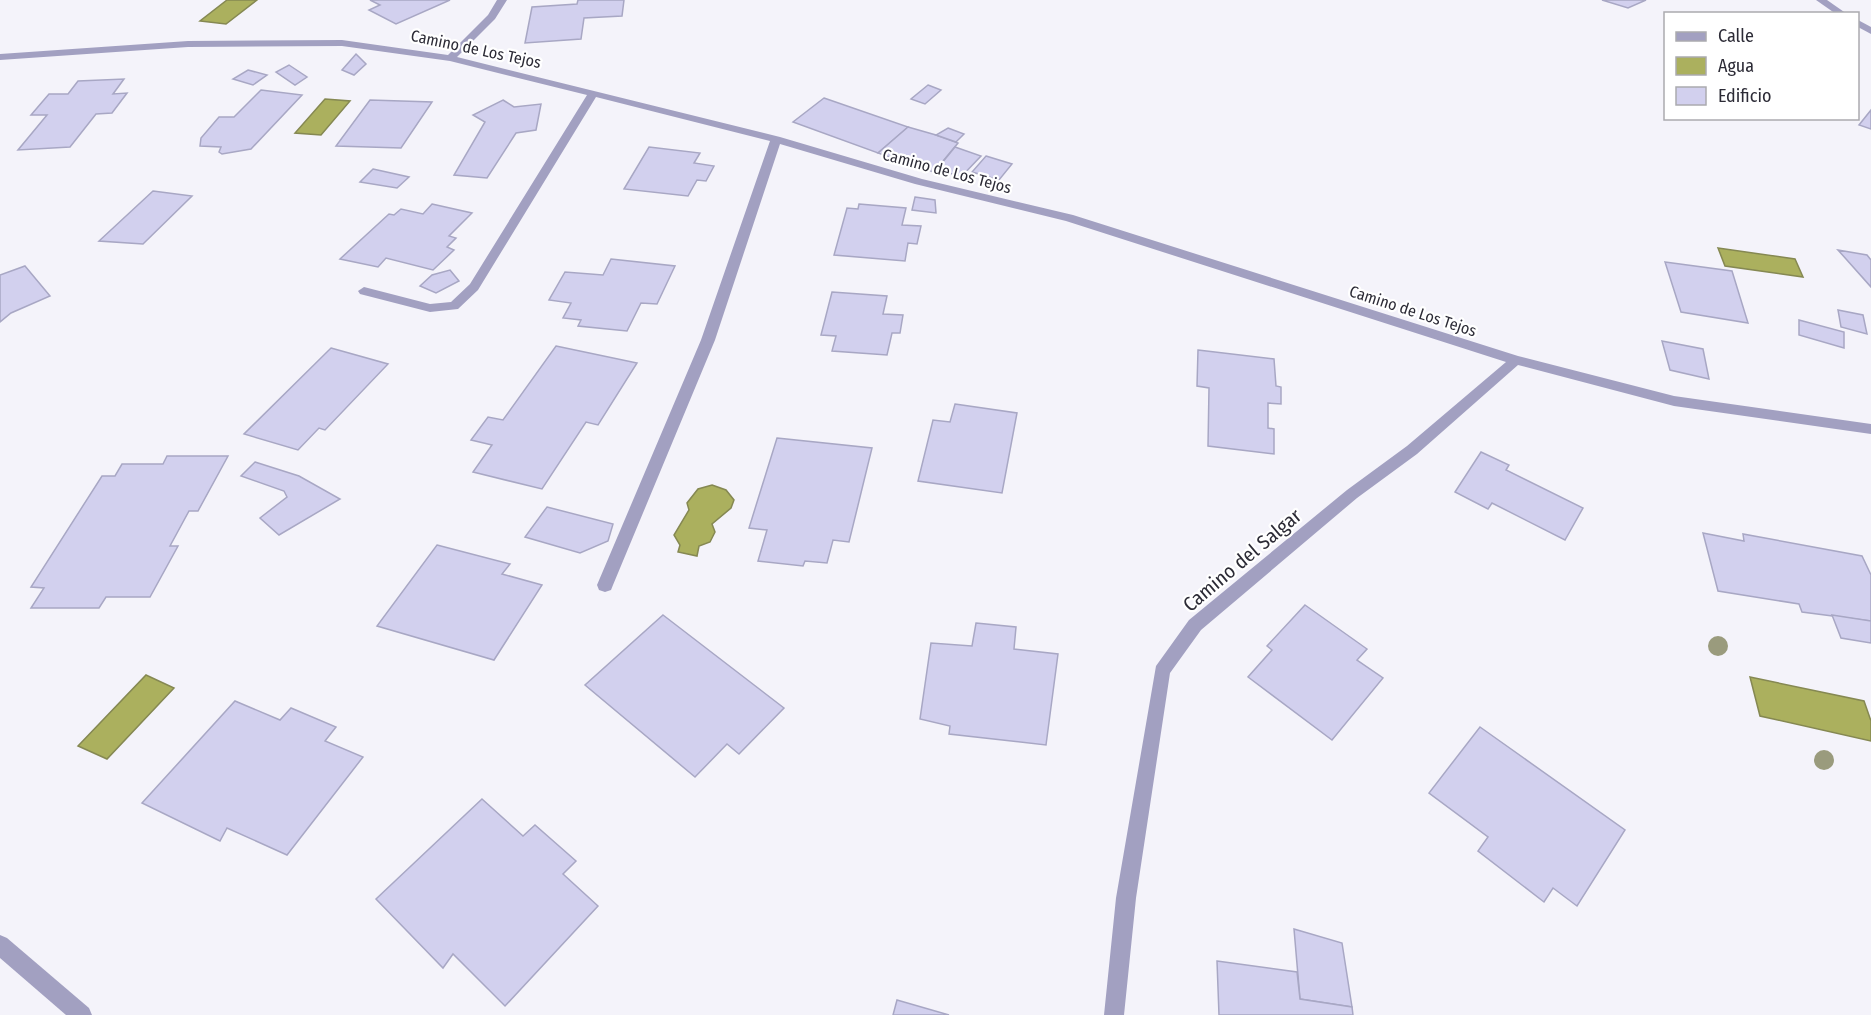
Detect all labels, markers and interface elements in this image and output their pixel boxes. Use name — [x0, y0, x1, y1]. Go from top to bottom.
legend — [1664, 12, 1859, 120]
text: Calle — [1718, 25, 1754, 47]
street label: Camino de Los Tejos — [409, 26, 543, 72]
text: Agua — [1718, 55, 1754, 77]
text: Edificio — [1718, 85, 1771, 107]
street label: Camino de Los Tejos — [881, 145, 1014, 197]
street label: Camino de Los Tejos — [1347, 281, 1479, 341]
street label: Camino del Salgar — [1178, 504, 1306, 616]

